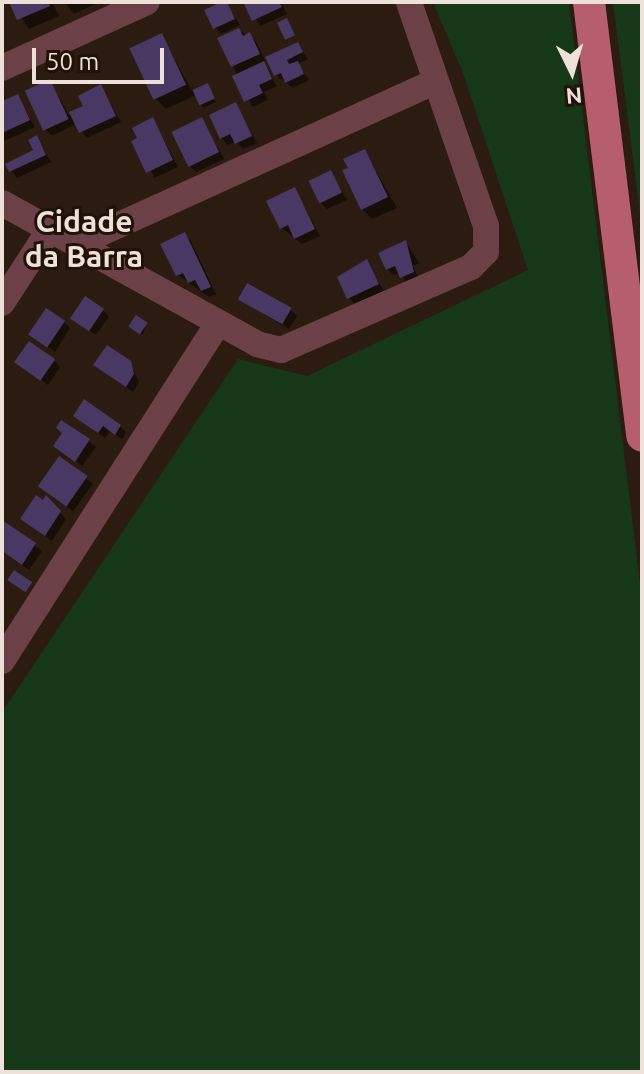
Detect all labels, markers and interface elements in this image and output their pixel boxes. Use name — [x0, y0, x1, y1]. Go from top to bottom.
scale bar — [36, 32, 168, 82]
north arrow — [532, 32, 612, 112]
text: 50 m — [46, 48, 99, 75]
text: N — [565, 83, 583, 110]
district label: Cidade da Barra — [25, 203, 143, 274]

